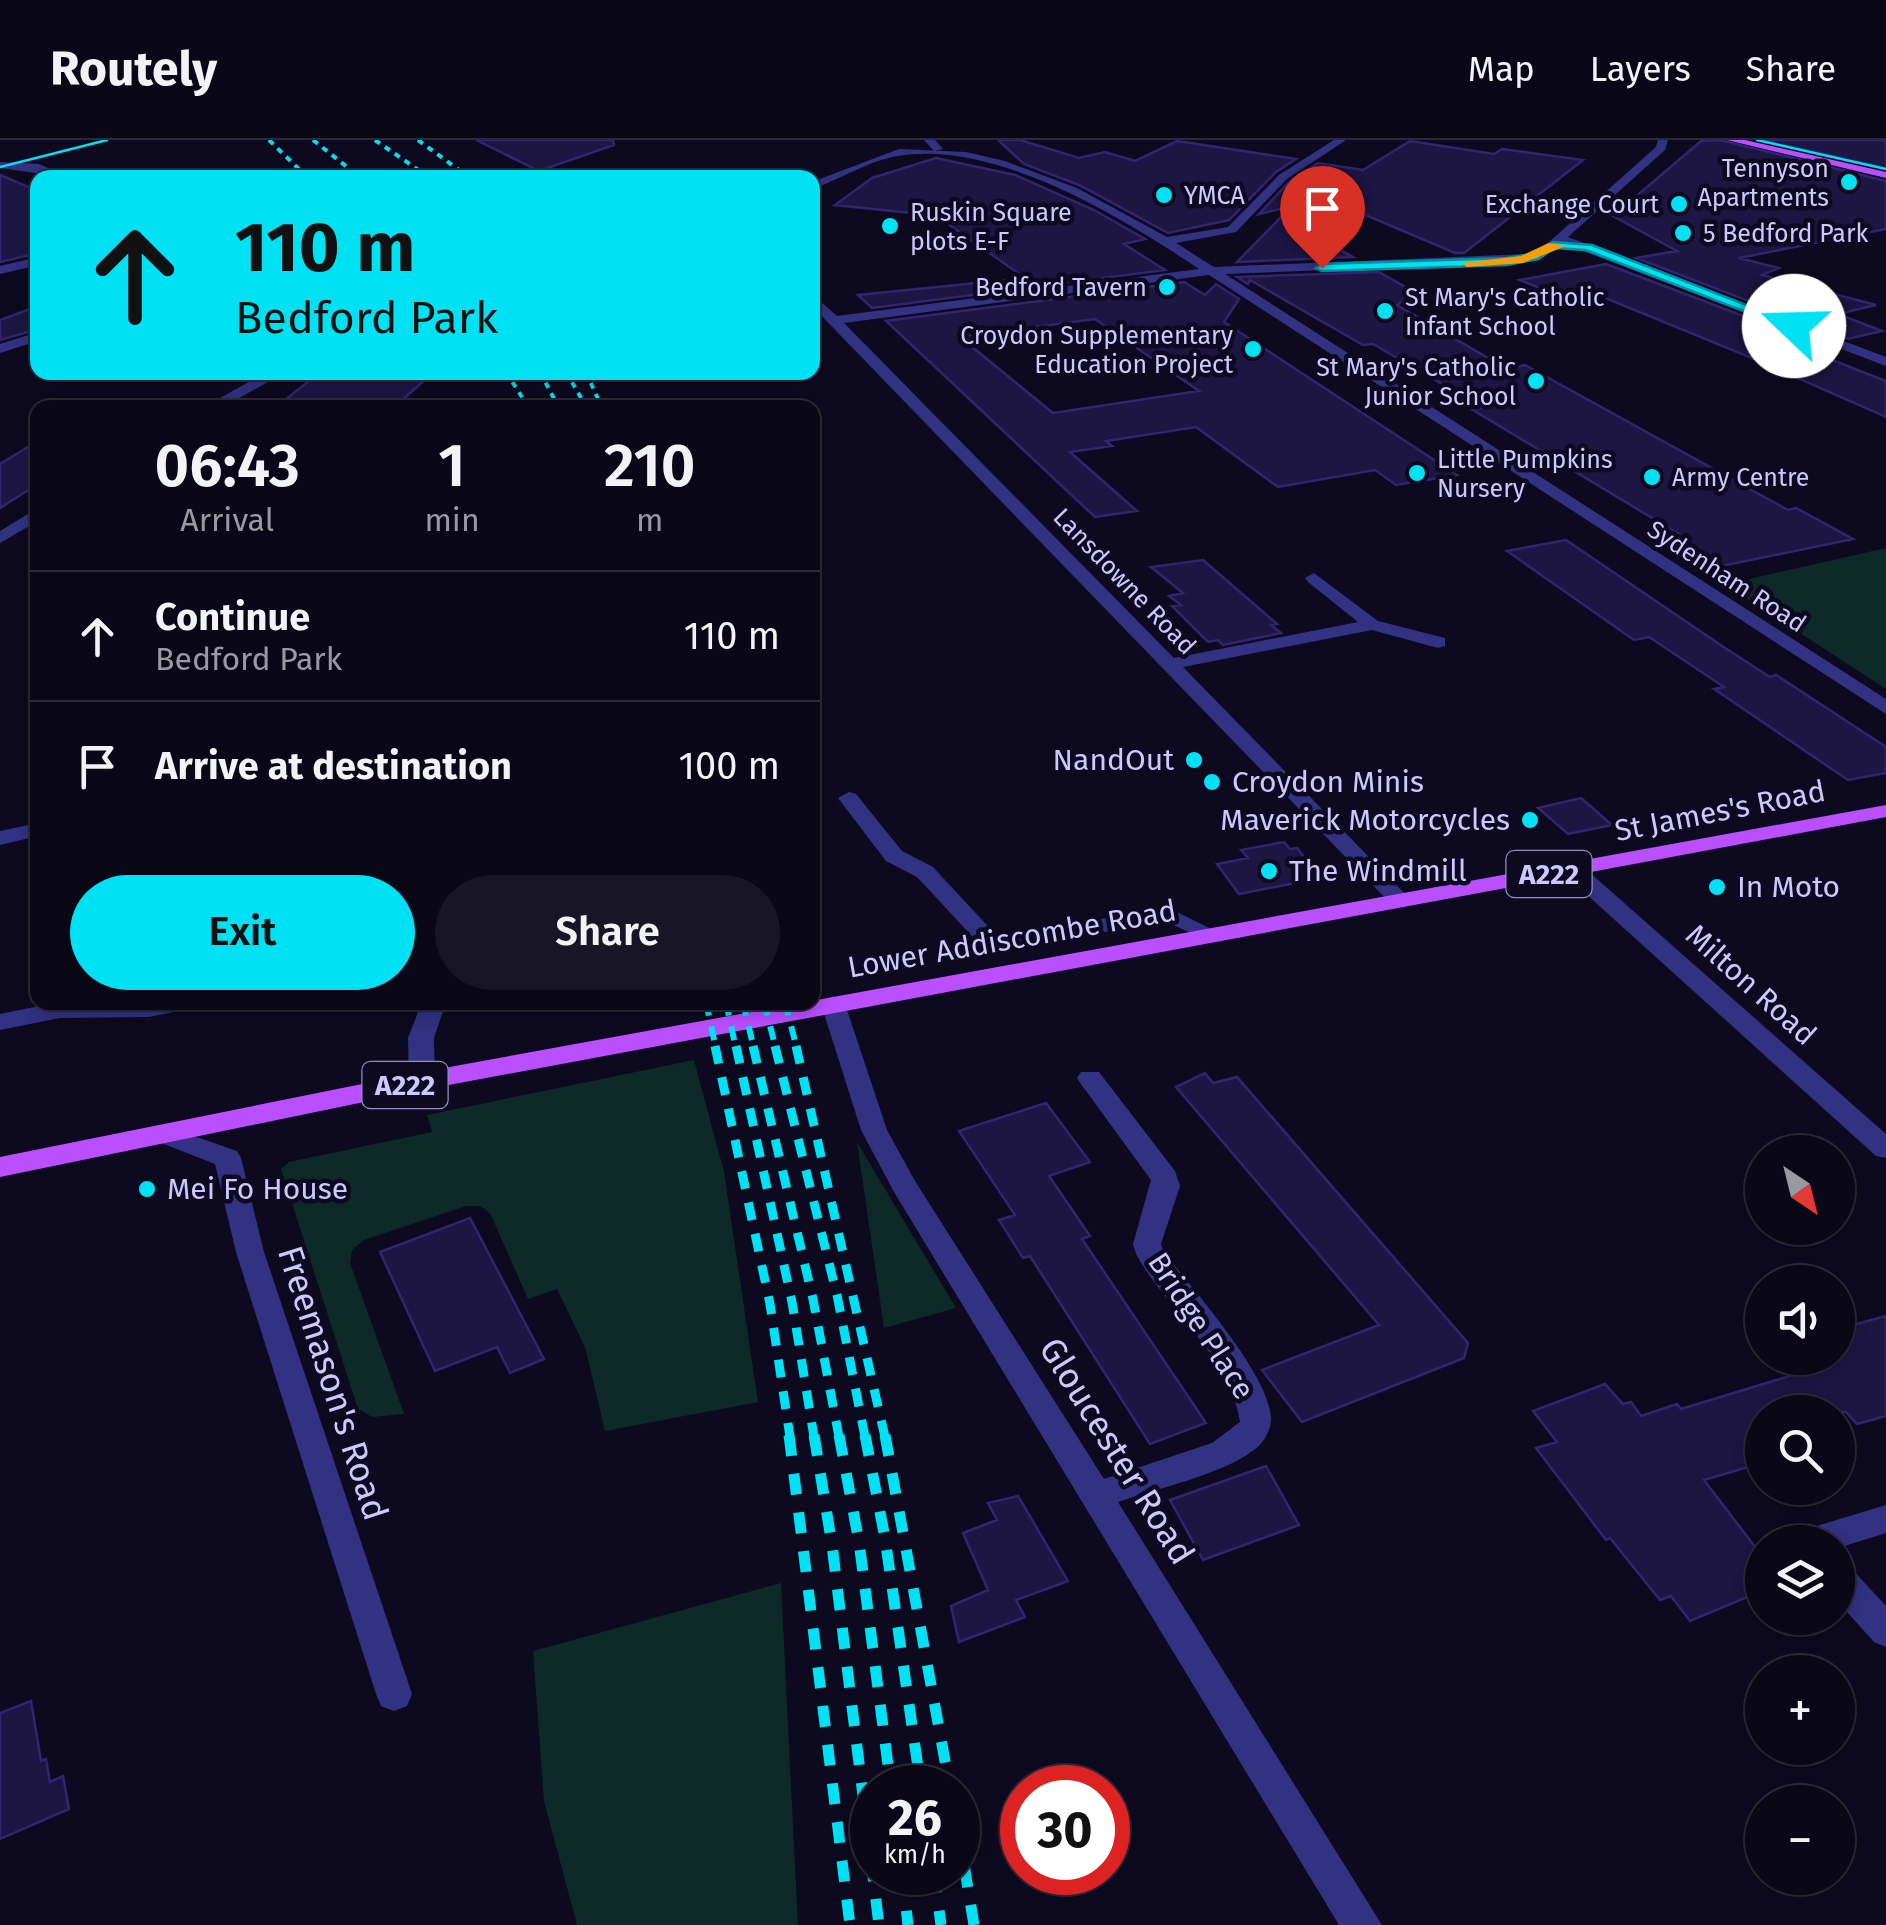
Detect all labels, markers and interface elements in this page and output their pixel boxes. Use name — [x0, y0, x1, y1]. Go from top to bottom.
text: Routely — [50, 40, 217, 98]
text: Map — [1468, 48, 1535, 90]
text: Layers — [1590, 48, 1691, 90]
text: Share — [1746, 48, 1836, 90]
place label: Tennyson Apartments — [1697, 154, 1829, 213]
pin — [1280, 166, 1365, 269]
marker: Tennyson Apartments — [1838, 171, 1860, 193]
place label: YMCA — [1184, 181, 1246, 211]
icon: arrive — [1295, 181, 1350, 236]
marker: YMCA — [1153, 184, 1175, 206]
place label: Exchange Court — [1485, 190, 1660, 220]
marker: Exchange Court — [1668, 193, 1690, 215]
place label: Ruskin Square plots E-F — [910, 198, 1072, 257]
text: 110 m — [235, 206, 415, 290]
icon: ahead — [70, 210, 200, 340]
marker: Ruskin Square plots E-F — [879, 215, 901, 237]
place label: 5 Bedford Park — [1703, 219, 1869, 249]
marker: 5 Bedford Park — [1672, 222, 1694, 244]
place label: Bedford Tavern — [975, 273, 1147, 303]
position arrow — [1742, 274, 1846, 378]
marker: Bedford Tavern — [1156, 276, 1178, 298]
place label: St Mary's Catholic Infant School — [1405, 283, 1605, 342]
text: Bedford Park — [235, 291, 498, 345]
marker: St Mary's Catholic Infant School — [1374, 300, 1396, 322]
place label: Croydon Supplementary Education Project — [960, 321, 1234, 380]
marker: Croydon Supplementary Education Project — [1242, 338, 1264, 360]
place label: St Mary's Catholic Junior School — [1316, 353, 1516, 412]
marker: St Mary's Catholic Junior School — [1525, 370, 1547, 392]
text: 06:43 — [154, 430, 300, 502]
text: 1 — [438, 430, 466, 502]
text: 210 — [604, 430, 696, 502]
place label: Little Pumpkins Nursery — [1437, 445, 1613, 504]
marker: Little Pumpkins Nursery — [1406, 462, 1428, 484]
place label: Army Centre — [1672, 463, 1809, 493]
marker: Army Centre — [1641, 466, 1663, 488]
text: Arrival — [180, 501, 274, 539]
text: min — [424, 501, 480, 539]
text: m — [636, 501, 664, 539]
street label: Lansdowne Road — [1047, 502, 1202, 661]
street label: Sydenham Road — [1642, 514, 1811, 639]
text: Continue — [155, 594, 310, 640]
icon: ahead — [70, 609, 125, 664]
text: 110 m — [684, 613, 780, 659]
text: Bedford Park — [155, 640, 342, 678]
icon: arrive — [70, 739, 125, 794]
place label: NandOut — [1053, 742, 1174, 778]
text: Arrive at destination — [155, 743, 512, 789]
text: 100 m — [679, 743, 780, 789]
marker: NandOut — [1183, 749, 1205, 771]
place label: Croydon Minis — [1232, 764, 1424, 800]
marker: Croydon Minis — [1201, 771, 1223, 793]
street label: St James's Road — [1612, 773, 1828, 849]
place label: Maverick Motorcycles — [1220, 802, 1510, 838]
marker: Maverick Motorcycles — [1519, 809, 1541, 831]
road number: A222 — [1506, 851, 1592, 897]
place label: The Windmill — [1289, 853, 1467, 889]
marker: The Windmill — [1258, 860, 1280, 882]
place label: In Moto — [1737, 869, 1840, 905]
button: Exit — [70, 875, 415, 990]
button: Share — [435, 875, 780, 990]
marker: In Moto — [1706, 876, 1728, 898]
street label: Lower Addiscombe Road — [845, 892, 1179, 986]
street label: Milton Road — [1678, 917, 1824, 1053]
road number: A222 — [362, 1062, 448, 1108]
north arrow — [1745, 1135, 1855, 1245]
map controls — [1745, 1135, 1855, 1895]
place label: Mei Fo House — [167, 1171, 348, 1207]
marker: Mei Fo House — [136, 1178, 158, 1200]
street label: Freemason's Road — [269, 1241, 397, 1525]
street label: Bridge Place — [1140, 1246, 1262, 1406]
button: sound — [1745, 1265, 1855, 1375]
street label: Gloucester Road — [1031, 1330, 1203, 1572]
button: search — [1745, 1395, 1855, 1505]
button: layers — [1745, 1525, 1855, 1635]
button: + — [1745, 1655, 1855, 1765]
speed limit sign: 30 — [1000, 1765, 1130, 1895]
button: − — [1745, 1785, 1855, 1895]
text: 26 — [888, 1788, 942, 1848]
text: km/h — [884, 1840, 946, 1870]

